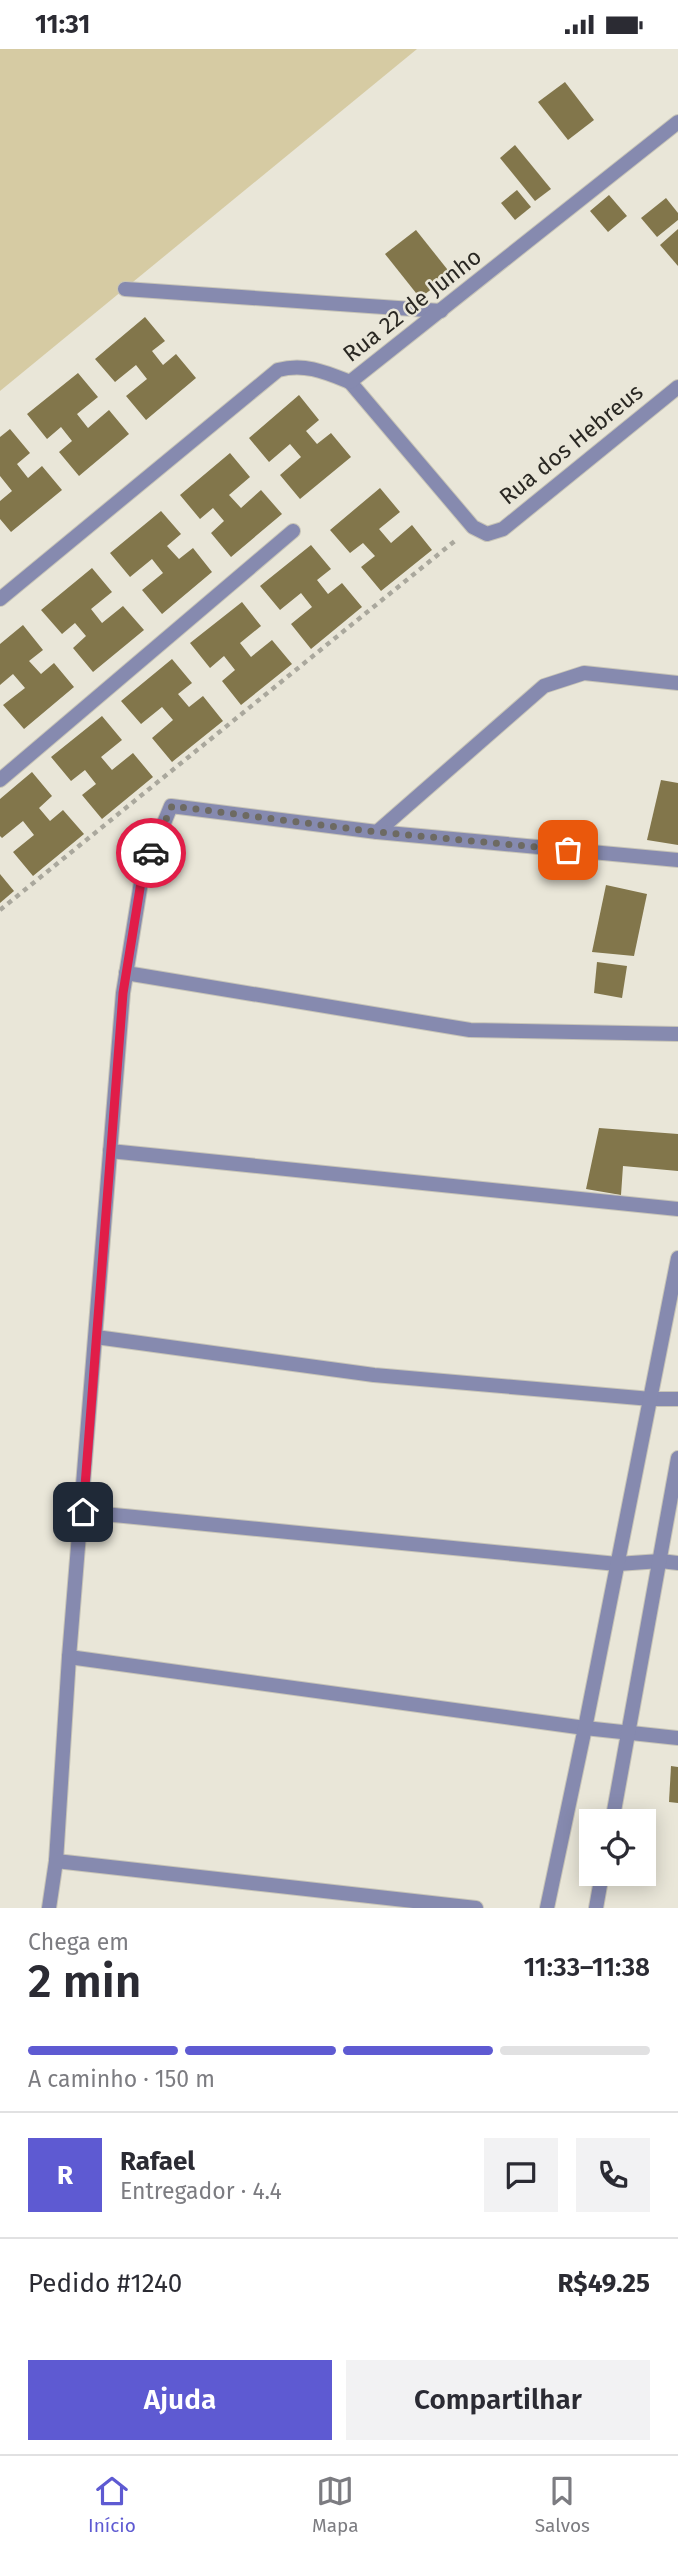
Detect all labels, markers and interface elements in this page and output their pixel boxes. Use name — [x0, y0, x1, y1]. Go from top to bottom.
text: 11:31 — [35, 9, 90, 40]
street label: Rua 22 de Junho — [337, 242, 487, 368]
street label: Rua dos Hebreus — [494, 378, 648, 510]
courier — [116, 818, 186, 888]
pin — [538, 820, 598, 880]
icon: bag — [549, 831, 587, 869]
icon: car — [132, 834, 170, 872]
pin — [53, 1482, 113, 1542]
icon: home — [64, 1493, 102, 1531]
map controls — [579, 1809, 656, 1886]
button: locate — [579, 1809, 656, 1886]
text: Chega em — [28, 1928, 129, 1956]
text: 11:33–11:38 — [523, 1952, 650, 1983]
text: 2 min — [28, 1954, 141, 2009]
text: A caminho · 150 m — [28, 2065, 215, 2093]
button: chat — [484, 2138, 558, 2212]
button: phone — [576, 2138, 650, 2212]
text: Rafael — [120, 2146, 195, 2177]
text: R — [57, 2160, 73, 2191]
text: Entregador · 4.4 — [120, 2177, 282, 2205]
text: Pedido #1240 — [28, 2268, 182, 2299]
text: R$49.25 — [558, 2268, 650, 2299]
button: Ajuda — [28, 2360, 332, 2440]
button: Compartilhar — [346, 2360, 650, 2440]
tab: Início — [88, 2472, 136, 2537]
tab: Mapa — [312, 2472, 359, 2537]
tab: Salvos — [535, 2472, 590, 2537]

